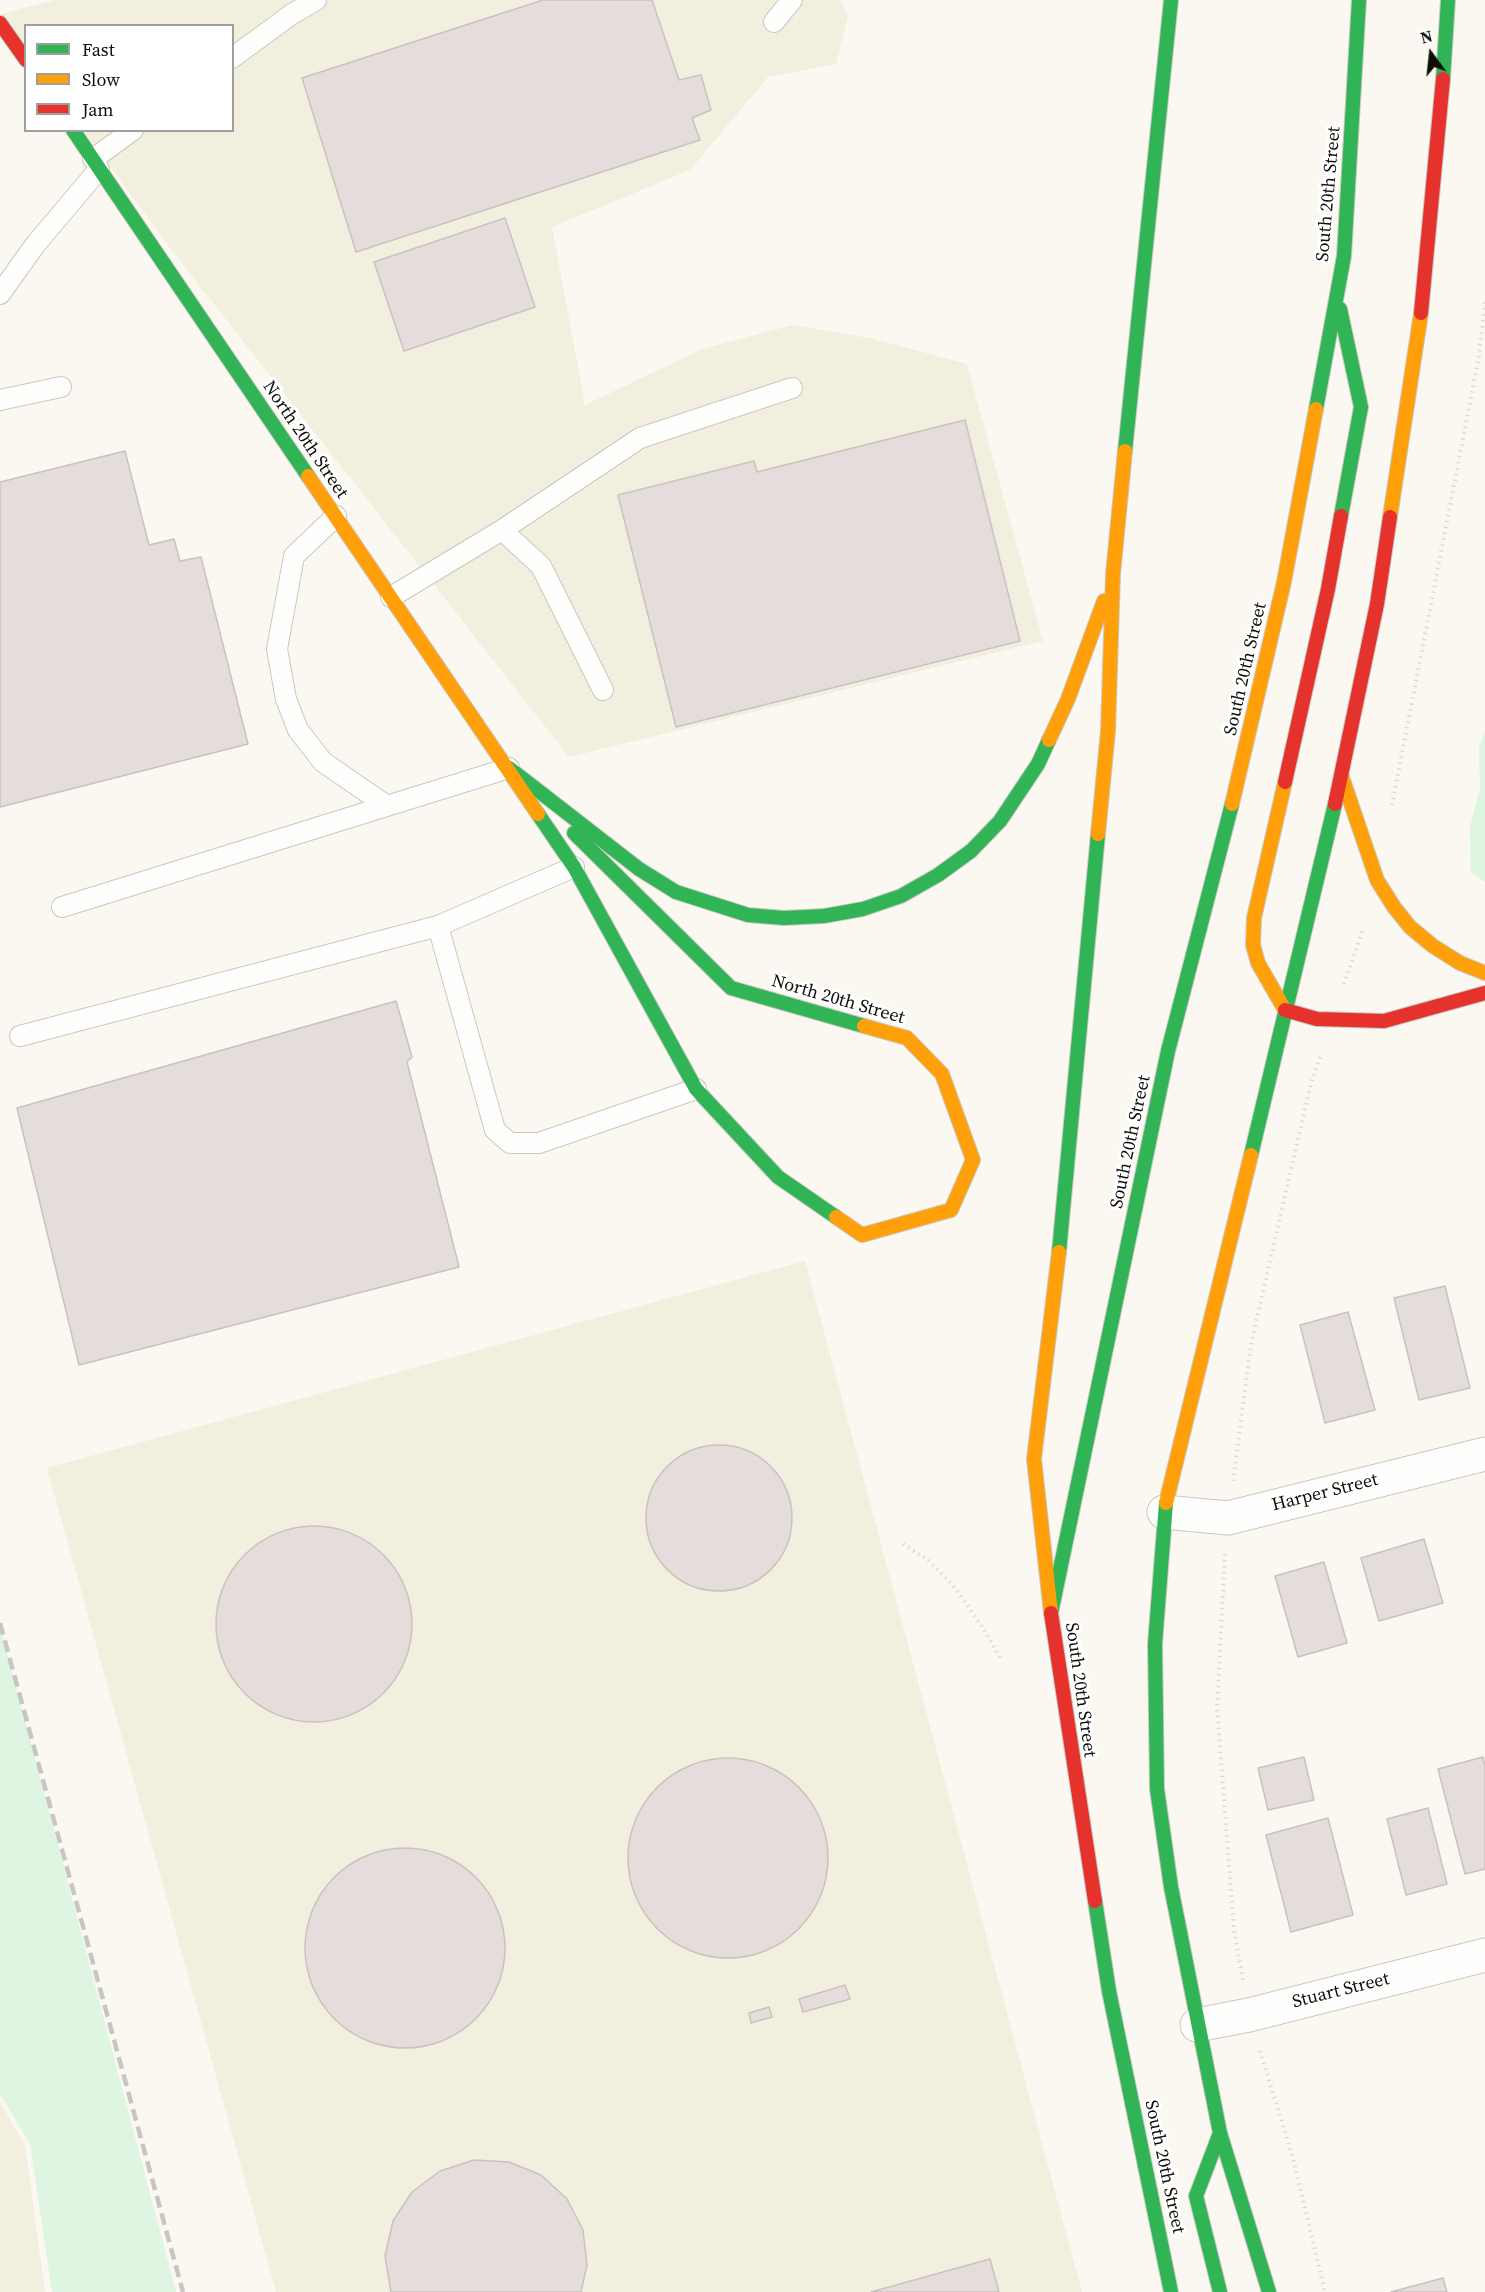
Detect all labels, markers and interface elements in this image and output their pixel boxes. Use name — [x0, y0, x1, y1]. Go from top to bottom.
legend — [24, 24, 234, 132]
north arrow — [1401, 24, 1461, 84]
text: N — [1418, 24, 1435, 49]
text: Fast — [82, 37, 115, 62]
text: Slow — [82, 67, 120, 92]
text: Jam — [82, 97, 114, 122]
street label: South 20th Street — [1312, 125, 1346, 263]
street label: North 20th Street — [258, 377, 352, 503]
street label: South 20th Street — [1220, 600, 1272, 738]
street label: North 20th Street — [769, 971, 907, 1029]
street label: South 20th Street — [1106, 1073, 1156, 1211]
street label: Harper Street — [1270, 1469, 1380, 1517]
street label: South 20th Street — [1060, 1621, 1100, 1759]
street label: Stuart Street — [1290, 1969, 1392, 2013]
street label: South 20th Street — [1139, 2098, 1189, 2236]

